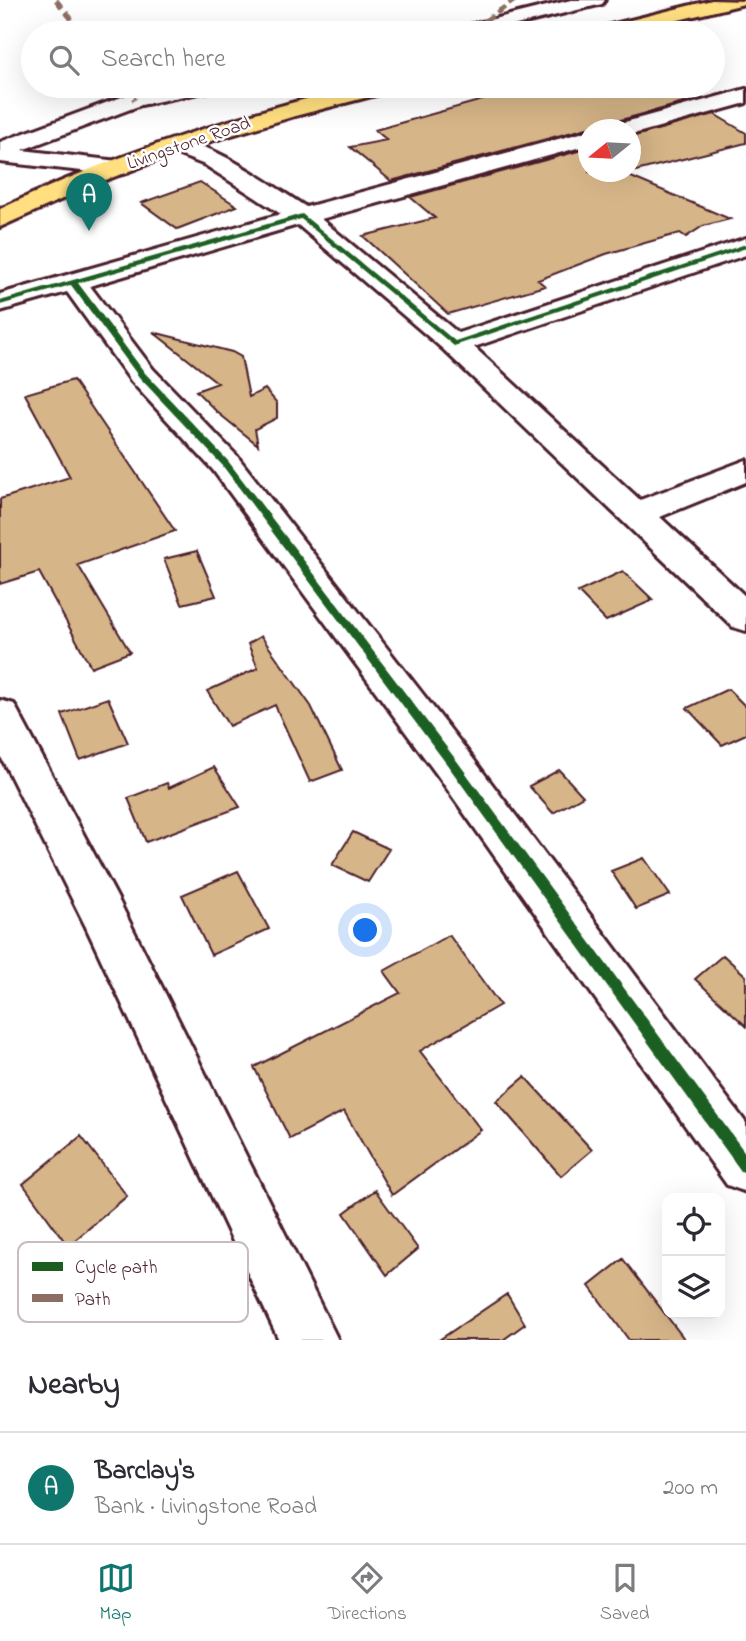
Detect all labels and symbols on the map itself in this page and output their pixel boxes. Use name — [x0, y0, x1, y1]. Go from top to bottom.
street label: Livingstone Road — [124, 110, 255, 180]
north arrow — [578, 119, 641, 182]
pin: A — [66, 173, 112, 231]
your location — [348, 913, 382, 947]
legend — [18, 1242, 248, 1322]
text: Cycle path — [75, 1255, 157, 1283]
text: Path — [75, 1287, 111, 1314]

